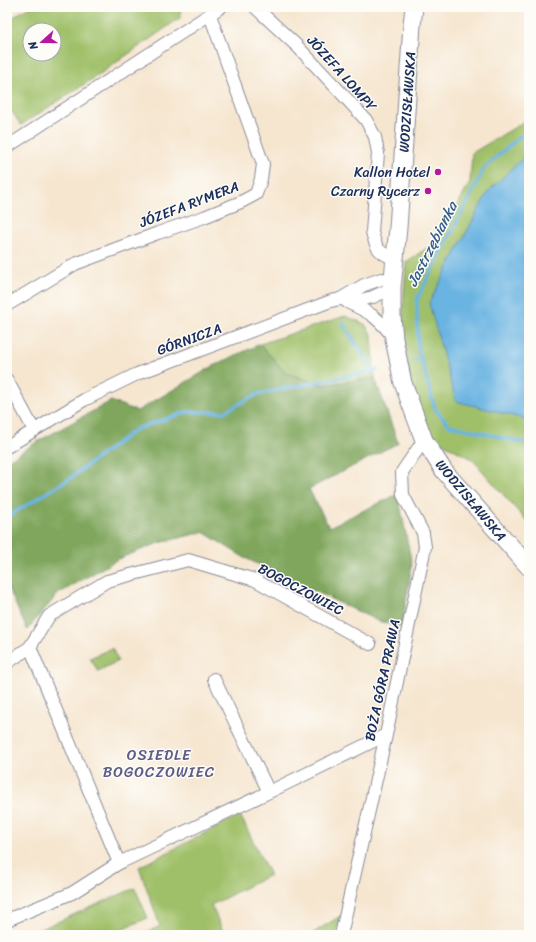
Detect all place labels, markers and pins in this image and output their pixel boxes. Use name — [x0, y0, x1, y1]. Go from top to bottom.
place label: Kallon Hotel — [354, 160, 431, 185]
marker: Kallon Hotel — [433, 167, 443, 177]
place label: Czarny Rycerz — [331, 179, 420, 204]
marker: Czarny Rycerz — [423, 186, 433, 196]

